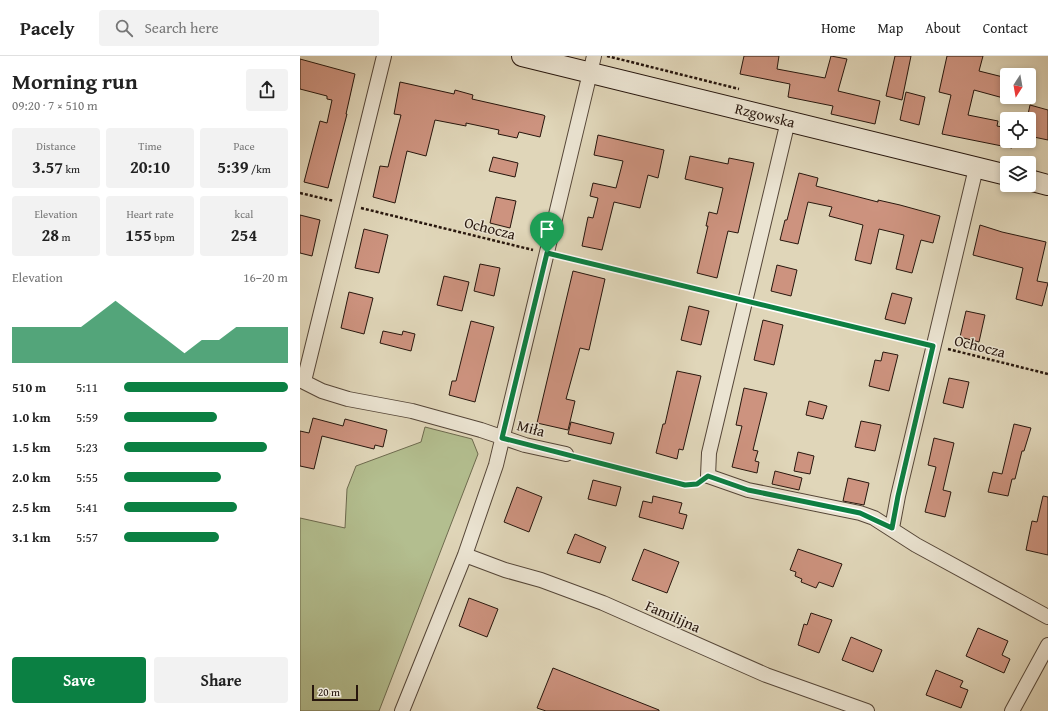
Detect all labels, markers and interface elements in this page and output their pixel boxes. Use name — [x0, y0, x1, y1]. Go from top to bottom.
search box — [99, 10, 379, 46]
text: Pacely — [20, 14, 75, 42]
icon: search — [113, 17, 135, 39]
text: Search here — [145, 17, 219, 38]
text: Home — [821, 18, 856, 38]
text: Map — [878, 18, 903, 38]
text: About — [925, 18, 961, 38]
text: Contact — [983, 18, 1028, 38]
text: Morning run — [12, 65, 138, 97]
north arrow — [1000, 68, 1036, 104]
map controls — [1000, 68, 1036, 192]
button: share — [246, 69, 288, 111]
text: 09:20 · 7 × 510 m — [12, 96, 98, 115]
street label: Rzgowska — [733, 97, 797, 133]
button: locate — [1000, 112, 1036, 148]
text: Distance — [36, 138, 76, 154]
text: Time — [138, 138, 162, 154]
text: Pace — [233, 138, 255, 154]
text: 3.57 — [32, 154, 63, 179]
text: 20:10 — [130, 154, 170, 179]
text: 5:39 — [217, 154, 249, 179]
button: layers — [1000, 156, 1036, 192]
text: km — [63, 161, 80, 177]
text: /km — [249, 161, 271, 177]
text: Elevation — [34, 206, 78, 222]
text: Heart rate — [126, 206, 174, 222]
text: kcal — [235, 206, 253, 222]
street label: Ochocza — [462, 212, 518, 244]
pin — [530, 212, 564, 253]
icon: arrive — [536, 218, 558, 240]
text: 28 — [41, 222, 59, 247]
text: 155 — [125, 222, 152, 247]
text: 254 — [231, 222, 257, 247]
text: m — [59, 229, 71, 245]
text: bpm — [152, 229, 175, 245]
text: Elevation — [12, 268, 63, 287]
text: 16–20 m — [243, 268, 288, 287]
street label: Ochocza — [952, 330, 1008, 362]
text: 510 m — [12, 378, 46, 397]
text: 5:11 — [76, 378, 98, 397]
text: 1.0 km — [12, 408, 51, 427]
text: 5:59 — [76, 408, 98, 427]
street label: Miła — [515, 414, 547, 442]
text: 1.5 km — [12, 438, 51, 457]
text: 5:23 — [76, 438, 98, 457]
text: 2.0 km — [12, 468, 51, 487]
text: 5:55 — [76, 468, 98, 487]
text: 2.5 km — [12, 498, 51, 517]
text: 5:41 — [76, 498, 98, 517]
text: 3.1 km — [12, 528, 51, 547]
text: 5:57 — [76, 528, 98, 547]
street label: Familijna — [642, 595, 704, 637]
button: Save — [12, 657, 146, 703]
button: Share — [154, 657, 288, 703]
scale bar — [312, 683, 358, 702]
text: 20 m — [318, 684, 340, 700]

